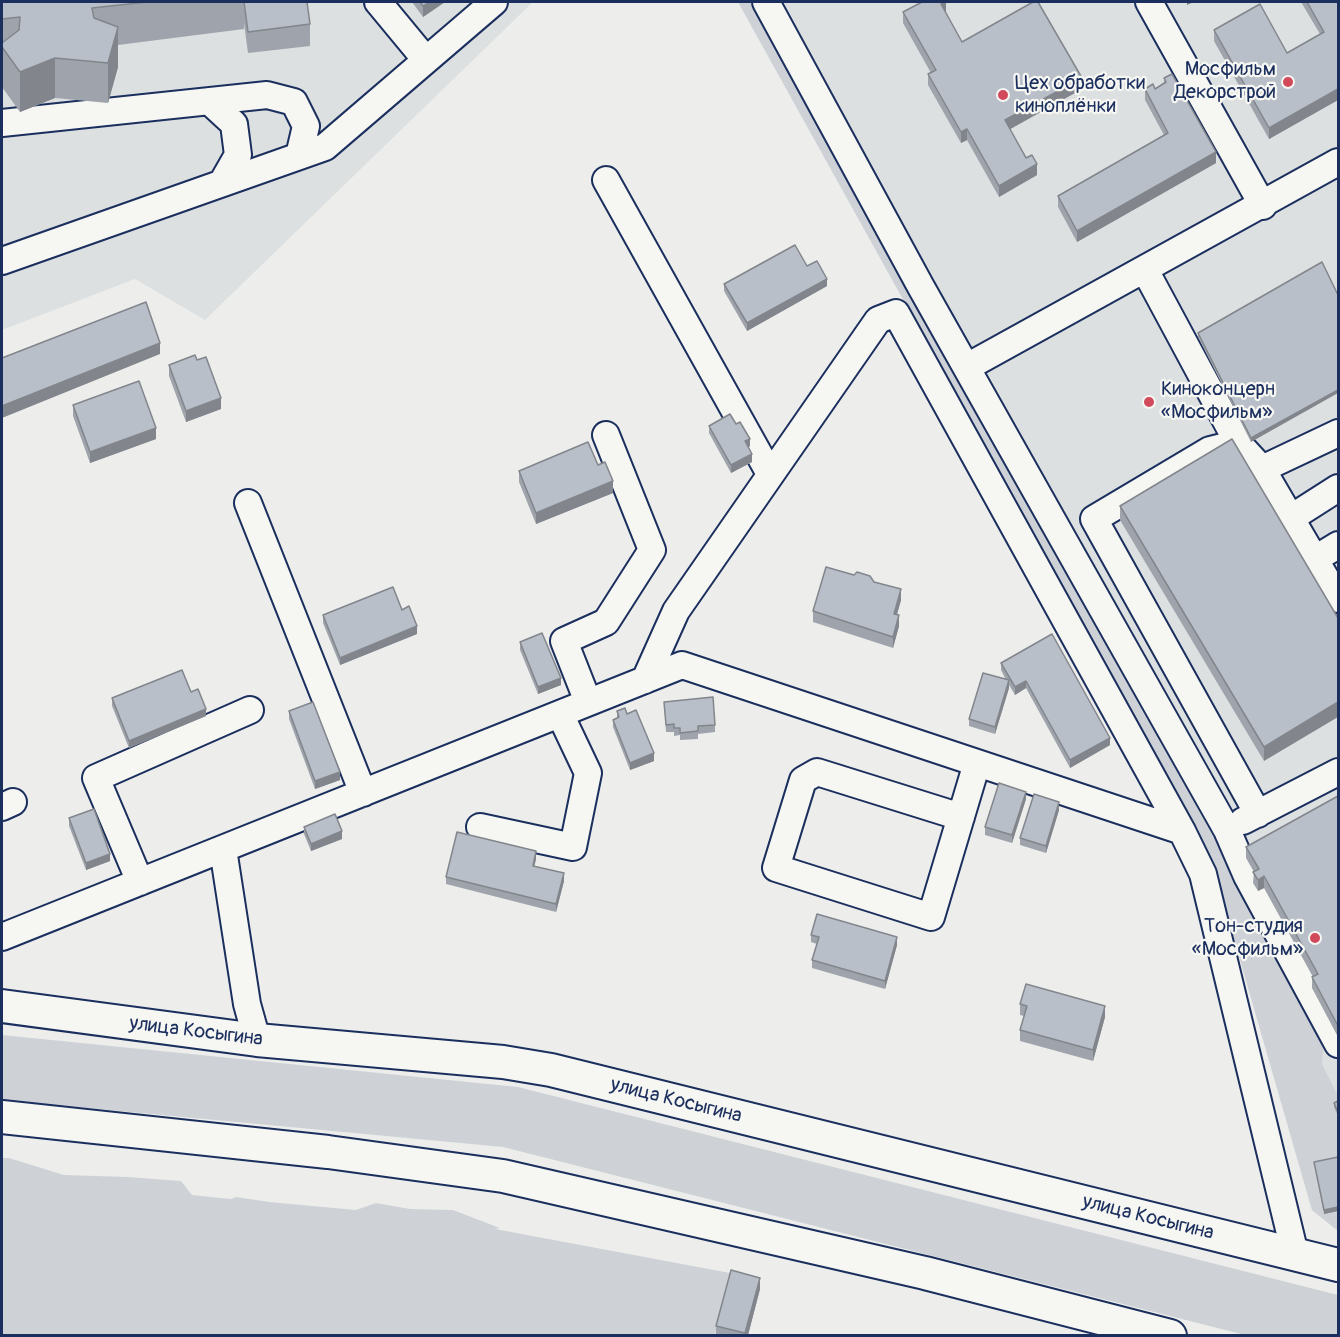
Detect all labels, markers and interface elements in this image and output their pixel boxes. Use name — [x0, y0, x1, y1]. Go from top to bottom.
place label: Мосфильм Декорстрой — [1174, 58, 1276, 105]
place label: Цех обработки киноплёнки — [1015, 72, 1145, 119]
marker: Мосфильм Декорстрой — [1281, 75, 1295, 89]
marker: Цех обработки киноплёнки — [996, 88, 1010, 102]
place label: Киноконцерн «Мосфильм» — [1161, 378, 1275, 425]
marker: Киноконцерн «Мосфильм» — [1142, 395, 1156, 409]
place label: Тон-студия «Мосфильм» — [1192, 915, 1303, 962]
marker: Тон-студия «Мосфильм» — [1308, 931, 1322, 945]
street label: улица Косыгина — [128, 1012, 264, 1052]
street label: улица Косыгина — [608, 1073, 744, 1129]
street label: улица Косыгина — [1080, 1190, 1216, 1246]

